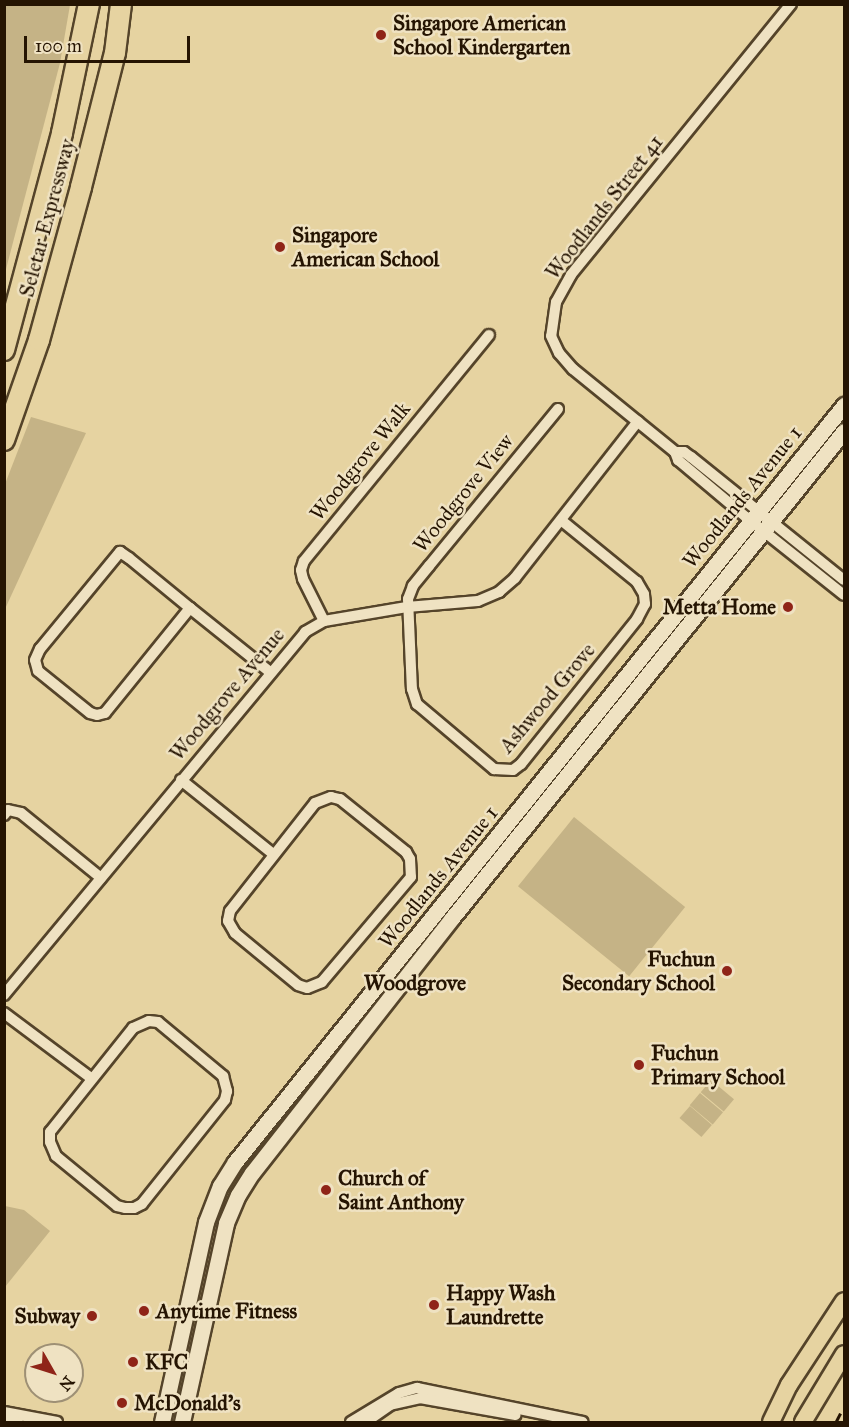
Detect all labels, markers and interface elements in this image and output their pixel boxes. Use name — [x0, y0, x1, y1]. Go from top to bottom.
place label: Singapore American School Kindergarten — [393, 10, 570, 60]
scale bar — [27, 24, 194, 62]
marker: Singapore American School Kindergarten — [374, 28, 388, 42]
text: 100 m — [35, 35, 82, 57]
street label: Woodlands Street 41 — [540, 130, 668, 284]
street label: Seletar Expressway — [14, 136, 80, 300]
place label: Singapore American School — [292, 222, 439, 272]
marker: Singapore American School — [273, 240, 287, 254]
street label: Woodgrove Walk — [304, 397, 416, 525]
street label: Woodlands Avenue 1 — [677, 421, 807, 573]
street label: Woodgrove View — [408, 429, 518, 557]
place label: Metta Home — [663, 594, 776, 620]
marker: Metta Home — [781, 600, 795, 614]
street label: Woodgrove Avenue — [164, 623, 290, 765]
street label: Ashwood Grove — [494, 638, 600, 758]
street label: Woodlands Avenue 1 — [373, 801, 503, 953]
place label: Fuchun Secondary School — [562, 946, 715, 996]
marker: Fuchun Secondary School — [720, 964, 734, 978]
district label: Woodgrove — [364, 970, 466, 996]
place label: Fuchun Primary School — [651, 1040, 785, 1090]
marker: Fuchun Primary School — [632, 1058, 646, 1072]
place label: Church of Saint Anthony — [338, 1165, 464, 1215]
marker: Church of Saint Anthony — [319, 1183, 333, 1197]
place label: Happy Wash Laundrette — [446, 1280, 555, 1330]
place label: Anytime Fitness — [156, 1298, 297, 1324]
marker: Happy Wash Laundrette — [427, 1298, 441, 1312]
place label: Subway — [15, 1303, 80, 1329]
marker: Anytime Fitness — [137, 1304, 151, 1318]
marker: Subway — [85, 1309, 99, 1323]
north arrow — [24, 1343, 84, 1403]
place label: KFC — [145, 1349, 188, 1375]
marker: KFC — [126, 1355, 140, 1369]
text: N — [55, 1372, 78, 1395]
place label: McDonald's — [134, 1390, 241, 1416]
marker: McDonald's — [115, 1396, 129, 1410]

